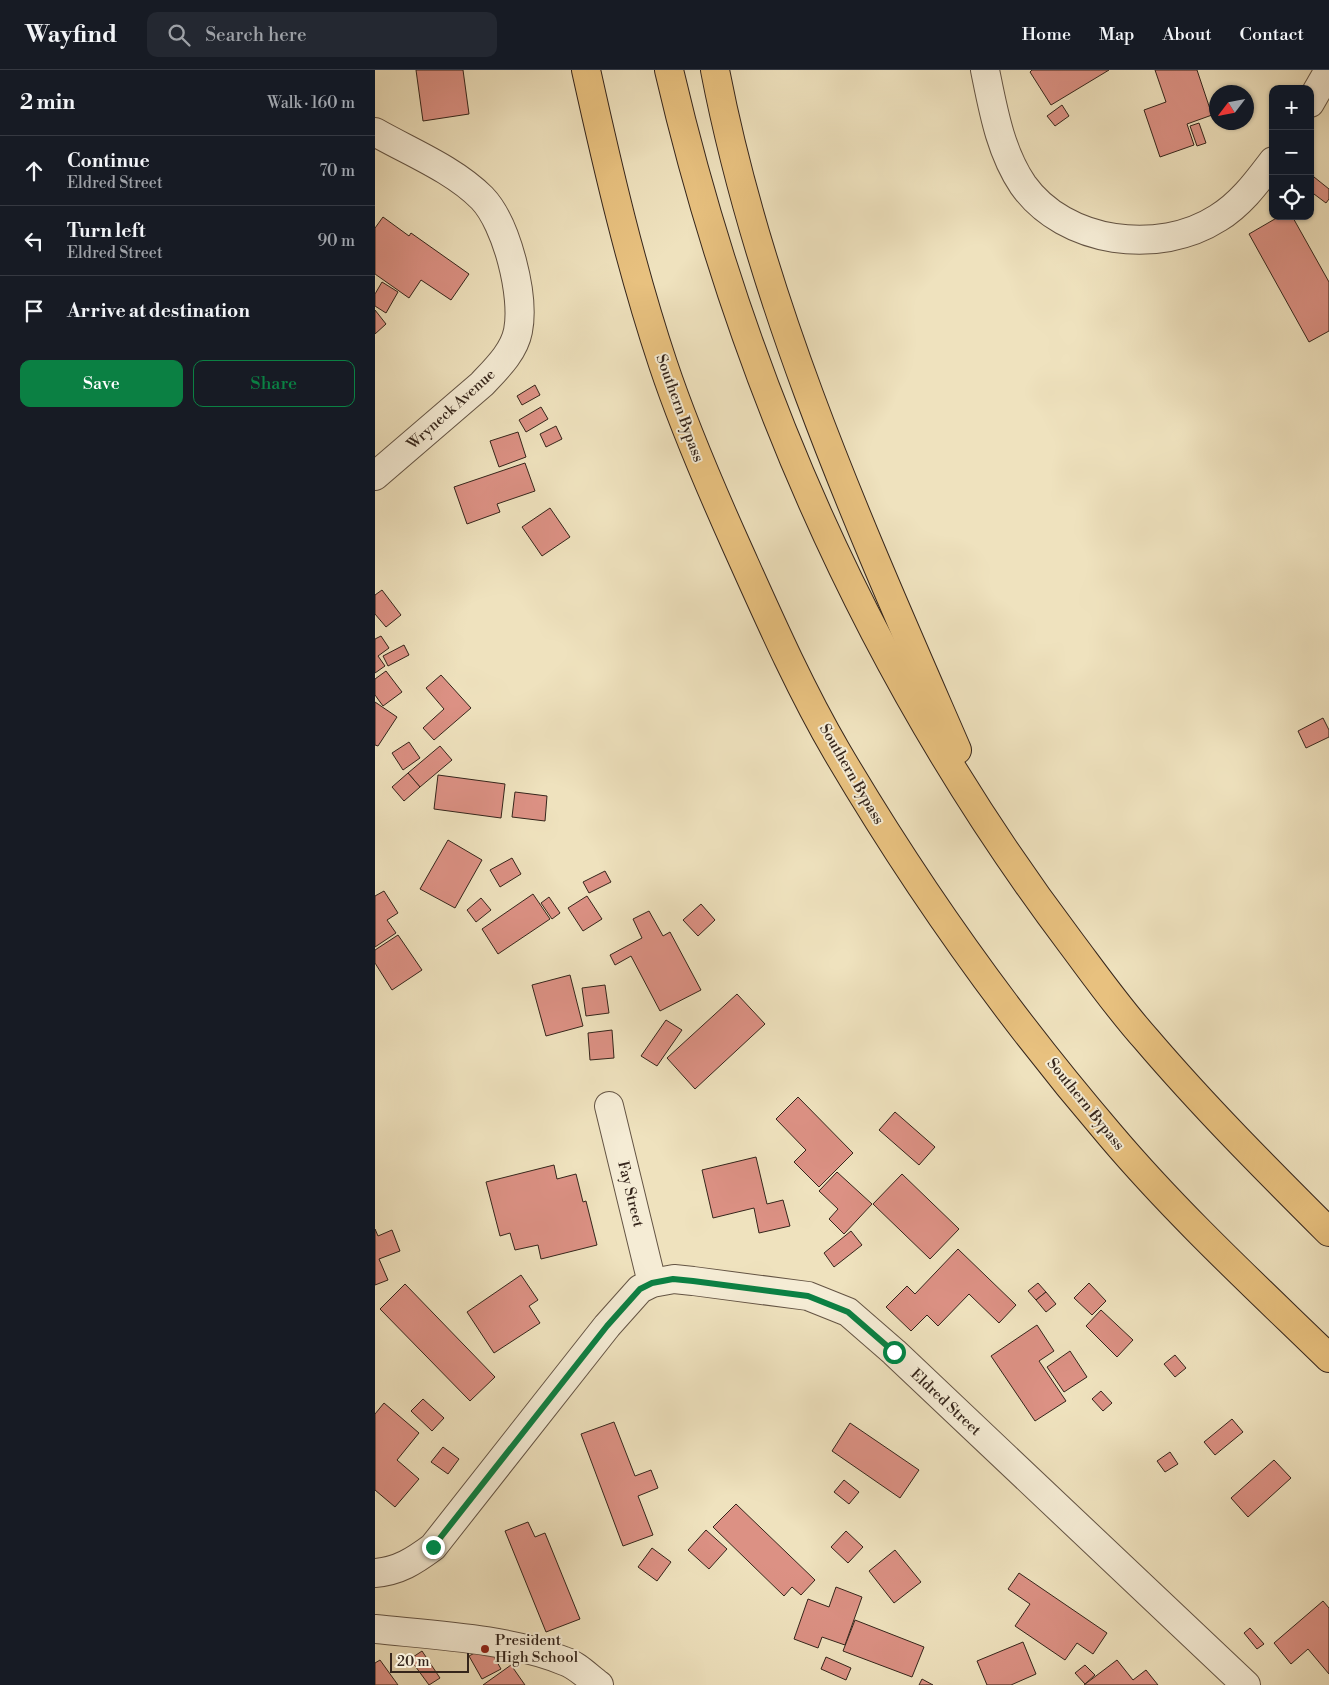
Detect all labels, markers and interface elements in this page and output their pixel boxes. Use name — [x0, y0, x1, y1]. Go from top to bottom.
search box — [147, 12, 497, 57]
text: Wayfind — [25, 20, 117, 50]
icon: search — [165, 21, 193, 49]
text: Search here — [205, 23, 307, 47]
text: Home — [1022, 23, 1071, 46]
text: Map — [1099, 23, 1135, 46]
text: About — [1163, 23, 1212, 46]
text: Contact — [1240, 23, 1304, 46]
north arrow — [1209, 85, 1254, 130]
map controls — [1269, 85, 1314, 220]
button: + — [1269, 85, 1314, 130]
text: 2 min — [20, 90, 75, 116]
text: Walk · 160 m — [267, 93, 355, 113]
button: − — [1269, 130, 1314, 175]
text: Continue — [67, 149, 150, 173]
icon: ahead — [20, 157, 48, 185]
text: 70 m — [319, 161, 355, 181]
text: Eldred Street — [67, 173, 163, 193]
button: locate — [1269, 175, 1314, 220]
text: Turn left — [67, 219, 146, 243]
icon: left — [20, 227, 48, 255]
text: 90 m — [317, 231, 355, 251]
text: Eldred Street — [67, 243, 163, 263]
icon: arrive — [20, 297, 48, 325]
text: Arrive at destination — [67, 299, 250, 323]
street label: Southern Bypass — [651, 352, 708, 465]
button: Save — [20, 360, 183, 407]
button: Share — [193, 360, 355, 407]
street label: Wryneck Avenue — [403, 365, 499, 454]
street label: Southern Bypass — [815, 720, 888, 828]
street label: Southern Bypass — [1043, 1054, 1129, 1154]
street label: Fay Street — [613, 1159, 648, 1230]
route start — [883, 1341, 906, 1364]
street label: Eldred Street — [906, 1365, 985, 1440]
route end — [422, 1536, 445, 1559]
place label: President High School — [495, 1631, 579, 1667]
marker: President High School — [479, 1643, 491, 1655]
scale bar — [390, 1650, 469, 1673]
text: 20 m — [397, 1653, 429, 1671]

